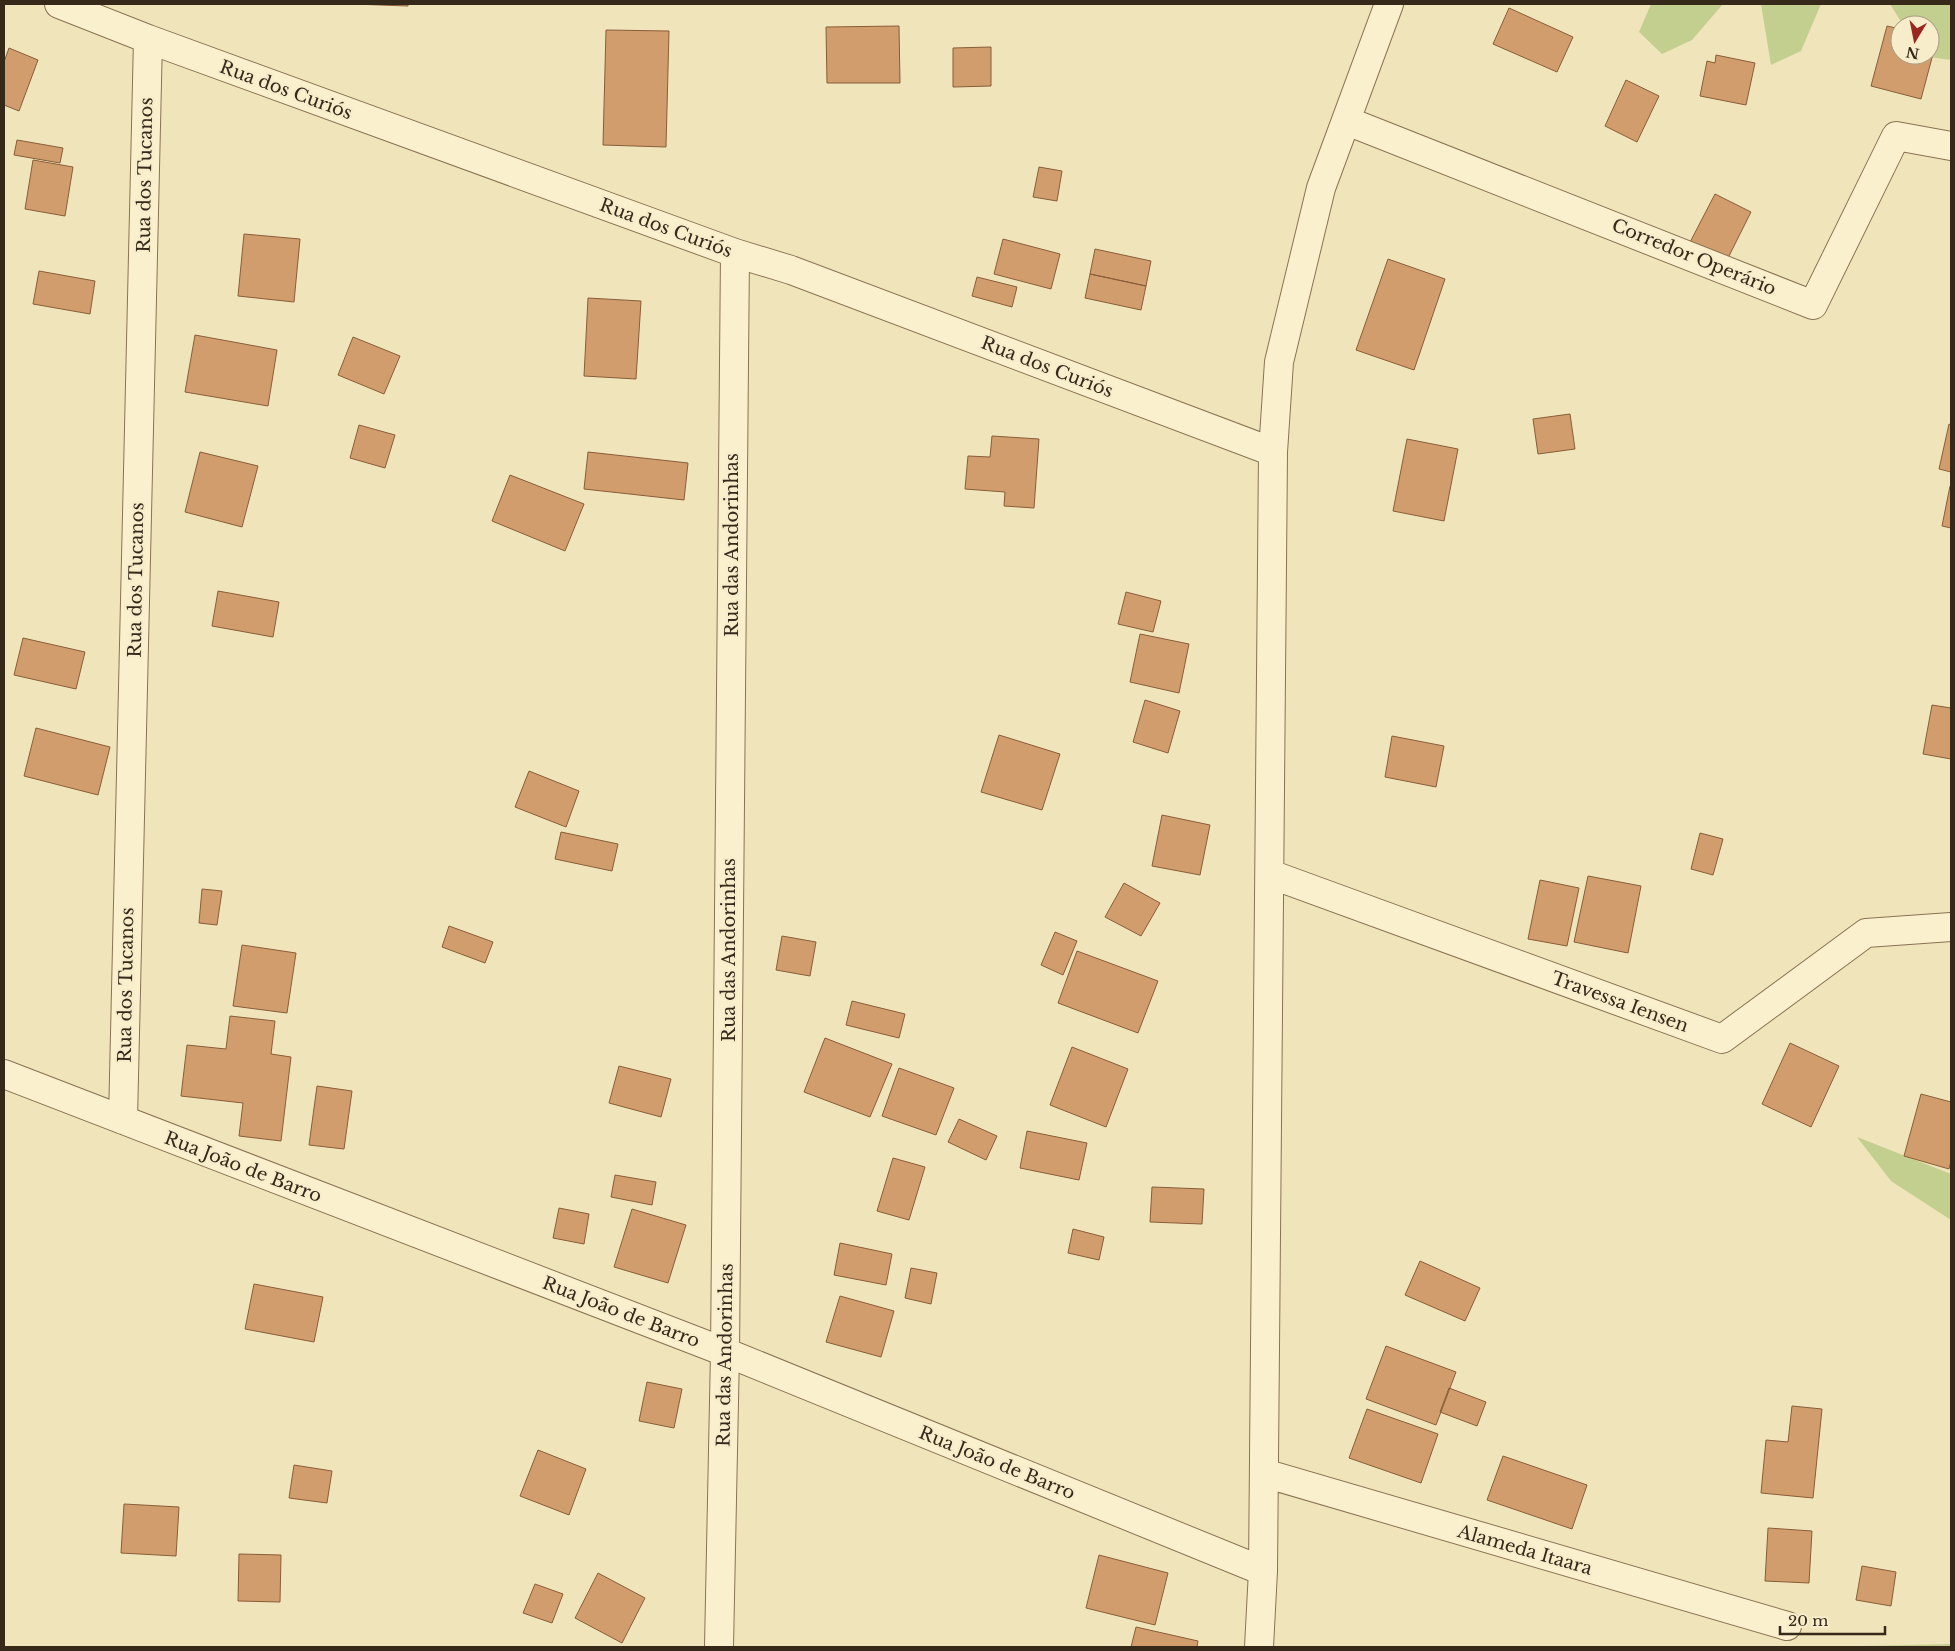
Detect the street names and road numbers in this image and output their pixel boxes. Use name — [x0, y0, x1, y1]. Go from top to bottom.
street label: Rua dos Curiós — [217, 56, 355, 124]
street label: Rua dos Tucanos — [133, 97, 157, 253]
street label: Rua dos Curiós — [597, 194, 735, 262]
street label: Corredor Operário — [1609, 214, 1779, 300]
street label: Rua dos Curiós — [978, 332, 1116, 402]
street label: Rua das Andorinhas — [721, 453, 743, 637]
street label: Rua dos Tucanos — [124, 502, 148, 658]
street label: Rua das Andorinhas — [718, 858, 740, 1042]
street label: Rua dos Tucanos — [114, 907, 138, 1063]
street label: Travessa Iensen — [1548, 967, 1692, 1037]
street label: Rua João de Barro — [161, 1127, 325, 1207]
street label: Rua das Andorinhas — [712, 1263, 738, 1447]
street label: Rua João de Barro — [539, 1272, 703, 1352]
street label: Rua João de Barro — [916, 1422, 1078, 1504]
street label: Alameda Itaara — [1454, 1520, 1595, 1580]

